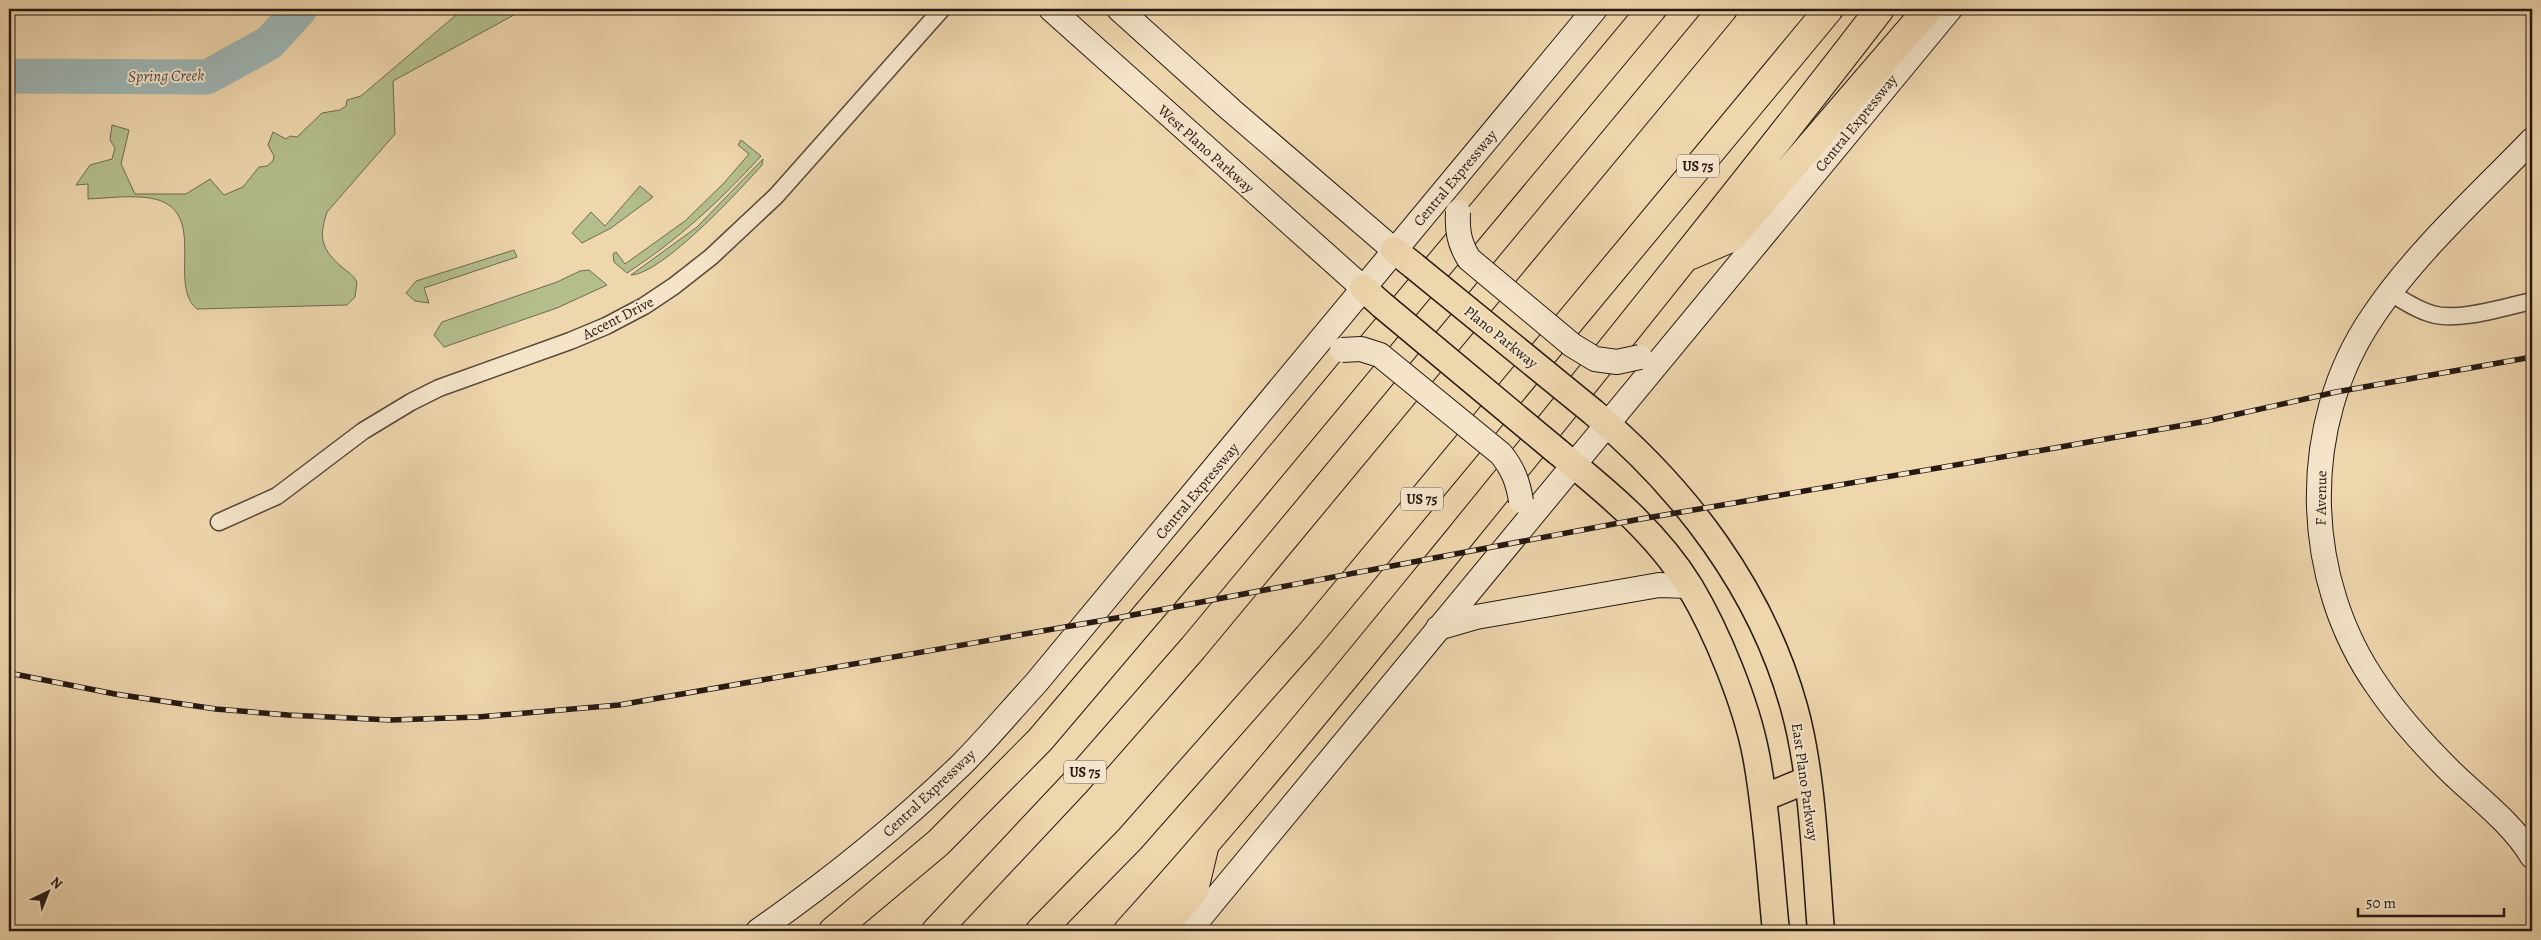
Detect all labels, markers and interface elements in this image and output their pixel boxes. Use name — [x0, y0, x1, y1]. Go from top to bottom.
water label: Spring Creek — [128, 64, 204, 88]
street label: Central Expressway — [1810, 70, 1902, 176]
street label: West Plano Parkway — [1153, 100, 1259, 198]
street label: Central Expressway — [1409, 125, 1501, 230]
road number: US 75 — [1677, 154, 1719, 178]
street label: Accent Drive — [578, 291, 657, 345]
street label: Plano Parkway — [1460, 301, 1542, 373]
street label: Central Expressway — [1151, 438, 1243, 543]
street label: F Avenue — [2311, 470, 2331, 526]
road number: US 75 — [1401, 488, 1443, 510]
street label: East Plano Parkway — [1787, 722, 1823, 843]
street label: Central Expressway — [878, 744, 980, 841]
road number: US 75 — [1064, 760, 1106, 784]
north arrow — [22, 868, 72, 918]
text: N — [46, 872, 67, 893]
scale bar — [2358, 885, 2505, 917]
text: 50 m — [2366, 893, 2396, 913]

